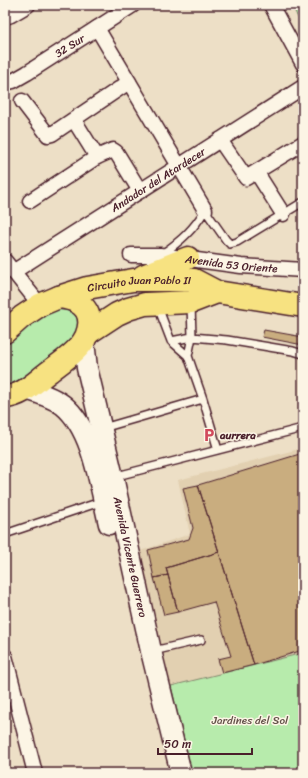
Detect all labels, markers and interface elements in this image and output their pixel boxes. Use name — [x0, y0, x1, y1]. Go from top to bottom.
street label: 32 Sur — [51, 28, 90, 63]
street label: Andador del Atardecer — [106, 142, 211, 218]
street label: Avenida 53 Oriente — [183, 249, 279, 278]
street label: Circuito Juan Pablo II — [86, 271, 192, 298]
place label: aurrera — [219, 426, 256, 445]
parking icon: aurrera — [201, 427, 217, 443]
street label: Avenida Vicente Guerrero — [107, 494, 152, 620]
park label: Jardines del Sol — [211, 711, 289, 730]
scale bar — [158, 730, 252, 756]
text: 50 m — [164, 733, 191, 755]

